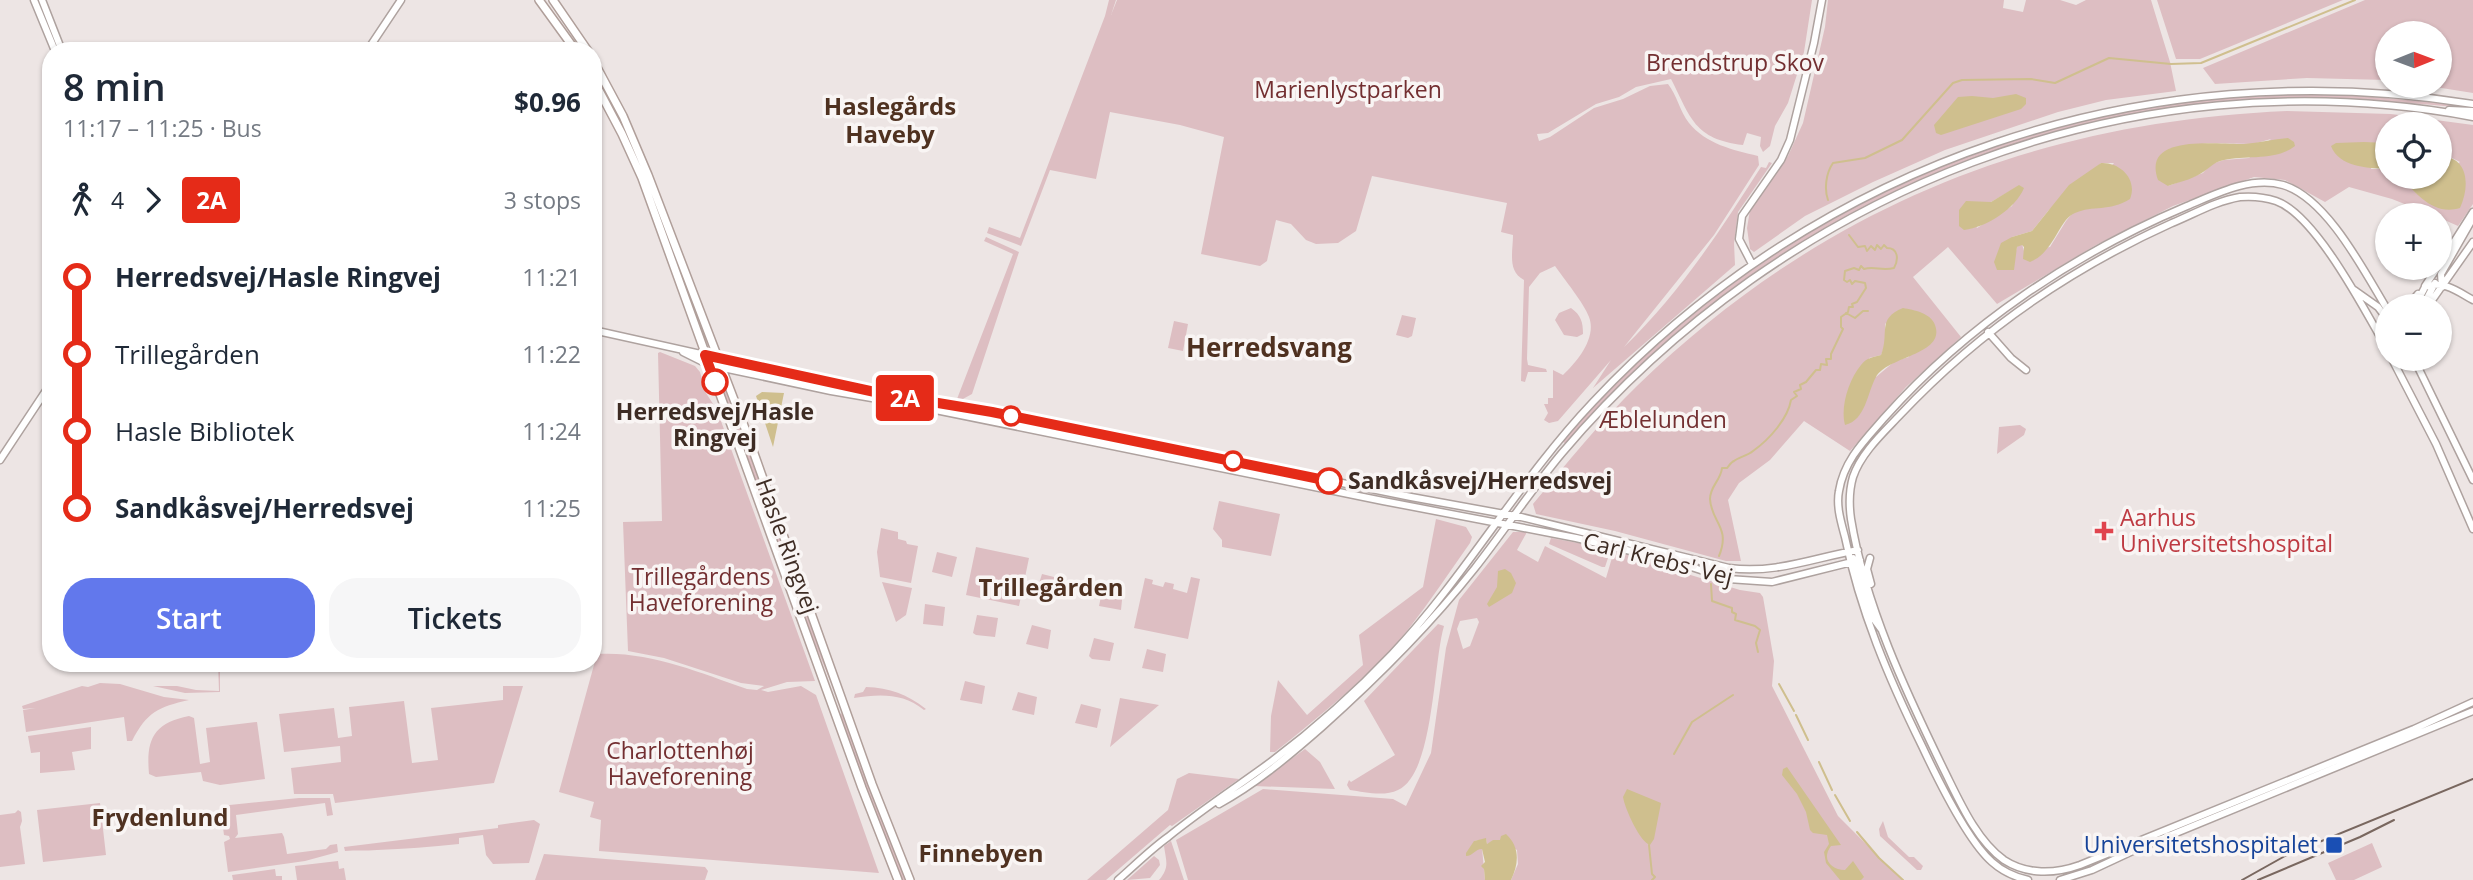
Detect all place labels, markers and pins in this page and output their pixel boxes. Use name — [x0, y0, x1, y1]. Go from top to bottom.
marker: Herredsvej/Hasle Ringvej — [702, 369, 728, 395]
place label: Herredsvej/Hasle Ringvej — [616, 395, 814, 453]
unlabelled marker — [1001, 406, 1021, 426]
unlabelled marker — [1223, 451, 1243, 471]
place label: Sandkåsvej/Herredsvej — [1348, 464, 1612, 496]
marker: Sandkåsvej/Herredsvej — [1316, 468, 1342, 494]
place label: Aarhus Universitetshospital — [2120, 501, 2333, 559]
marker: Aarhus Universitetshospital — [2094, 521, 2114, 541]
place label: Universitetshospitalet — [2084, 828, 2318, 860]
marker: Universitetshospitalet — [2324, 835, 2344, 855]

